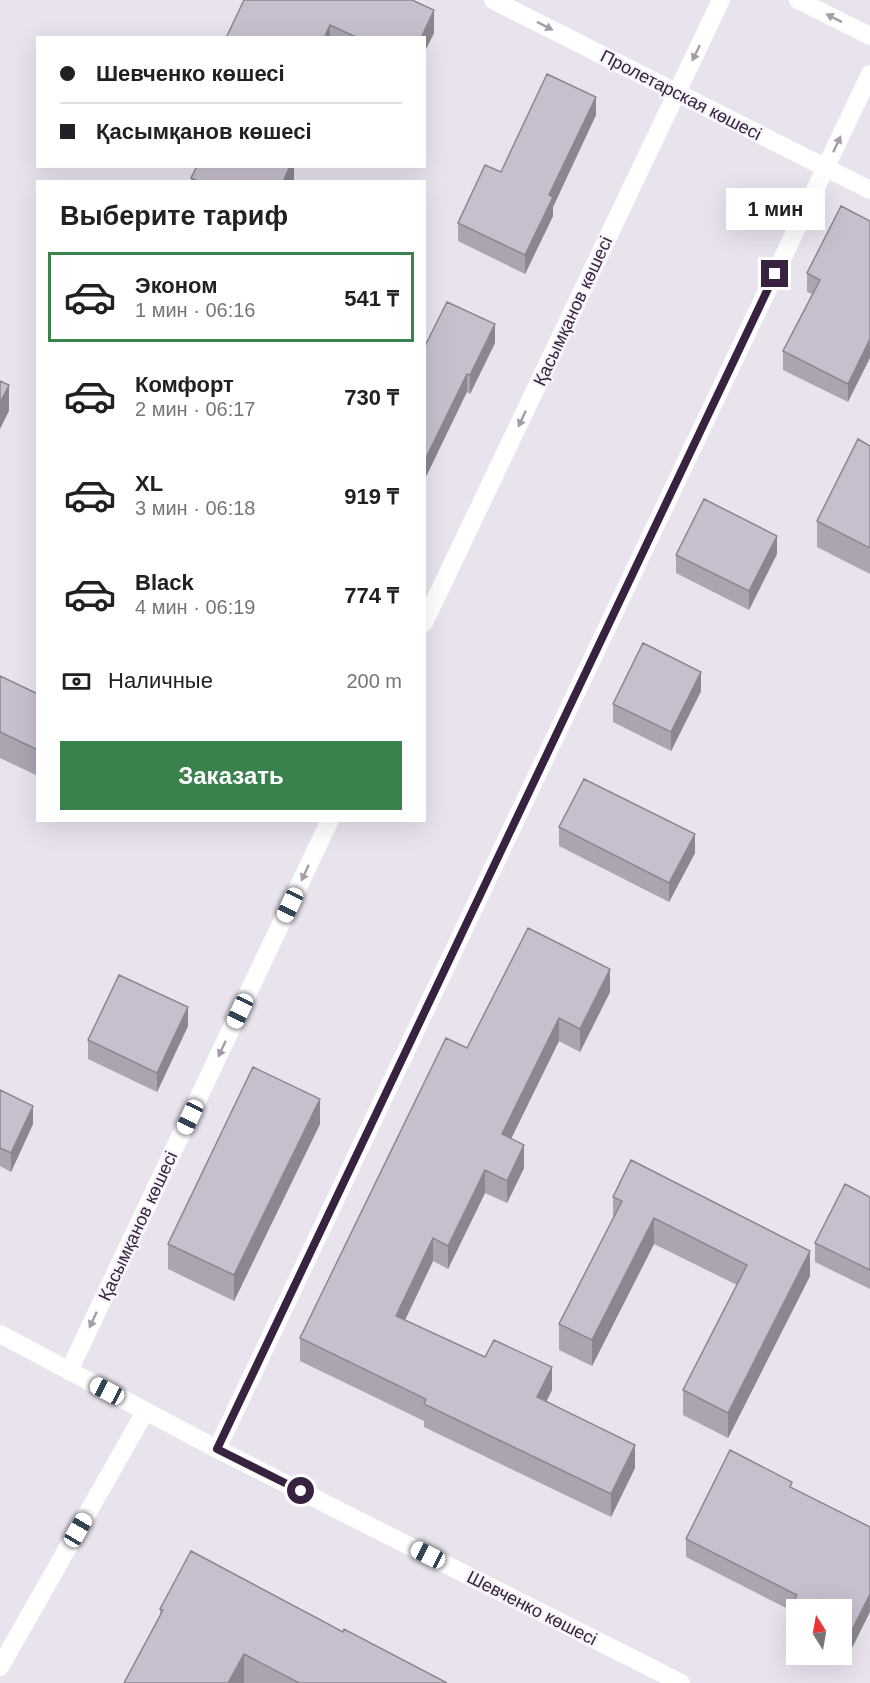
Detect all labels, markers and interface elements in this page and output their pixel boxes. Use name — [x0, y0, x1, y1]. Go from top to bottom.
one-way arrow — [826, 13, 843, 23]
one-way arrow — [536, 21, 554, 31]
one-way arrow — [691, 44, 700, 61]
street label: Пролетарская көшесі — [597, 46, 765, 144]
text: Шевченко көшесі — [96, 61, 285, 86]
text: Қасымқанов көшесі — [96, 119, 312, 144]
one-way arrow — [832, 136, 841, 153]
callout: 1 мин — [726, 187, 824, 229]
text: 1 мин — [748, 198, 803, 220]
text: Выберите тариф — [60, 201, 288, 231]
street label: Қасымқанов көшесі — [530, 233, 616, 389]
route end — [761, 260, 788, 287]
icon: car — [63, 270, 117, 324]
text: Эконом — [135, 273, 218, 298]
text: 541 ₸ — [344, 286, 399, 311]
text: 1 мин · 06:16 — [135, 299, 255, 321]
icon: car — [63, 369, 117, 423]
text: Комфорт — [135, 372, 234, 397]
text: 730 ₸ — [344, 385, 399, 410]
text: 2 мин · 06:17 — [135, 398, 255, 420]
one-way arrow — [517, 410, 526, 427]
icon: car — [63, 468, 117, 522]
text: XL — [135, 471, 163, 496]
text: 919 ₸ — [344, 484, 399, 509]
text: 3 мин · 06:18 — [135, 497, 255, 519]
icon: car — [63, 567, 117, 621]
text: Black — [135, 570, 194, 595]
text: 774 ₸ — [344, 583, 399, 608]
text: 4 мин · 06:19 — [135, 596, 255, 618]
icon: cash — [60, 665, 93, 698]
text: Наличные — [108, 668, 213, 693]
text: 200 m — [346, 670, 402, 692]
button: Заказать — [60, 741, 402, 810]
one-way arrow — [301, 865, 310, 882]
car — [274, 885, 306, 925]
car — [224, 991, 256, 1031]
one-way arrow — [217, 1041, 226, 1058]
car — [174, 1097, 206, 1137]
street label: Қасымқанов көшесі — [95, 1148, 181, 1304]
one-way arrow — [88, 1312, 97, 1329]
car — [87, 1375, 127, 1407]
route start — [287, 1477, 314, 1504]
car — [61, 1510, 95, 1550]
car — [408, 1539, 448, 1571]
street label: Шевченко көшесі — [464, 1567, 600, 1649]
north arrow — [786, 1599, 852, 1665]
map controls — [786, 1599, 852, 1665]

